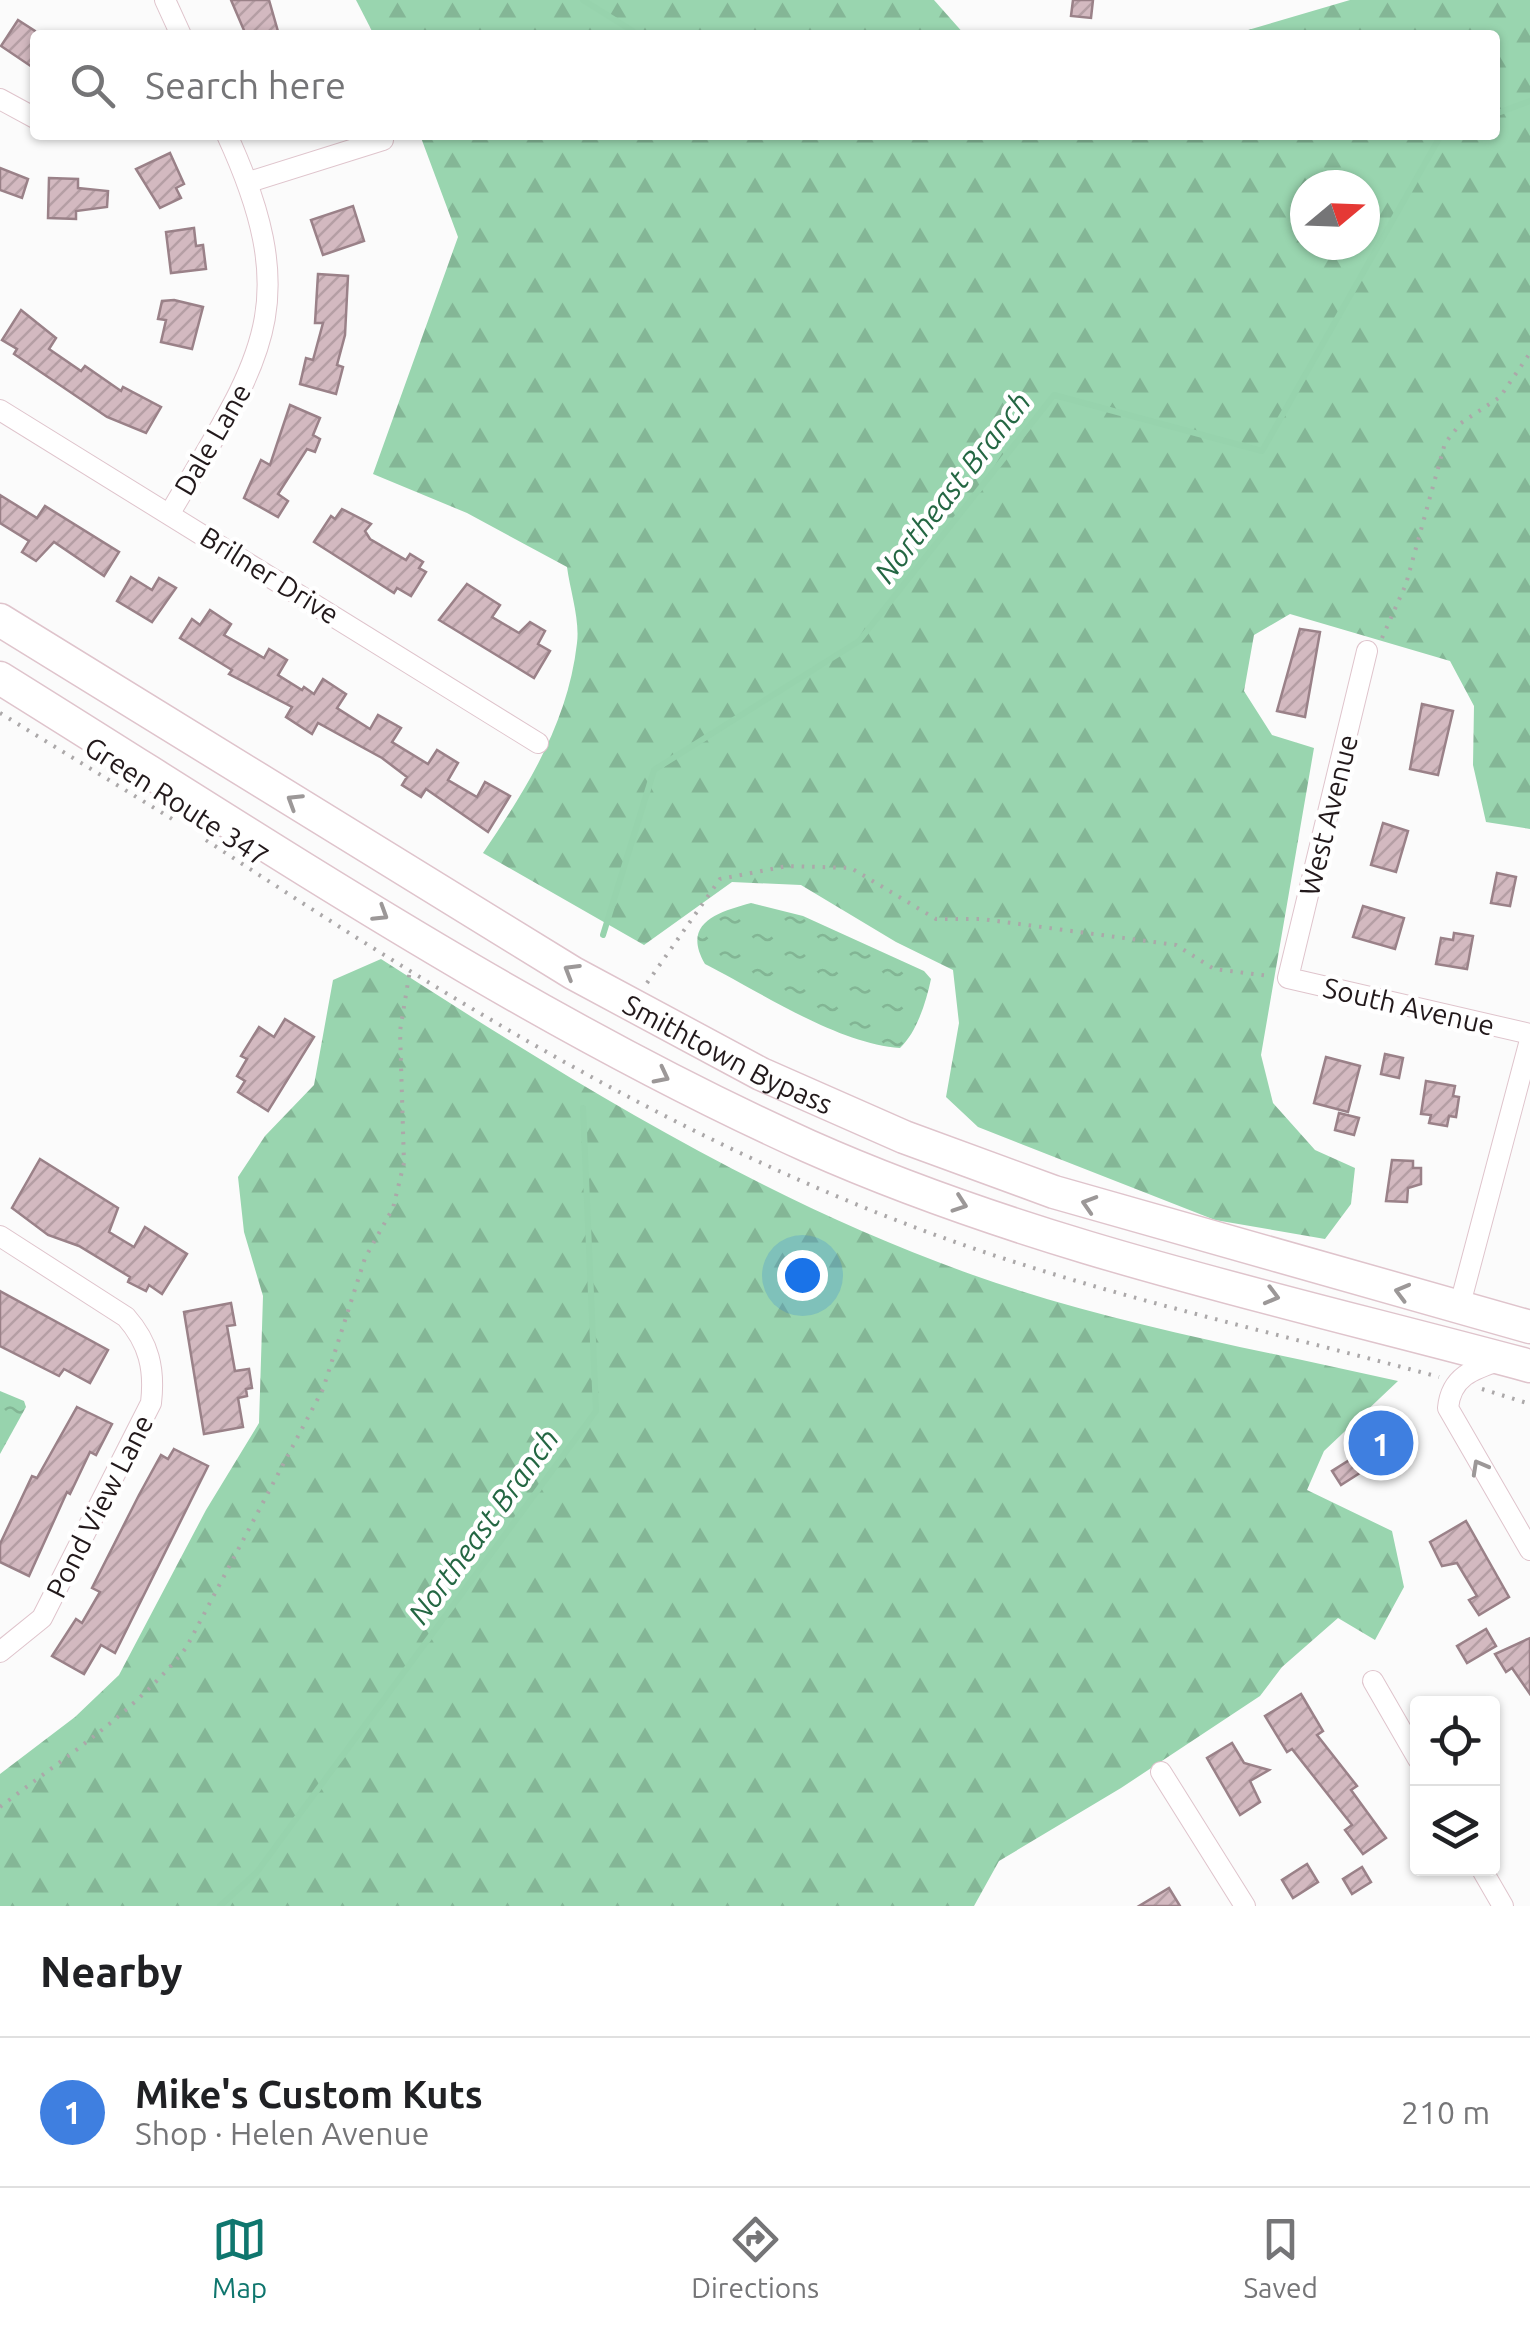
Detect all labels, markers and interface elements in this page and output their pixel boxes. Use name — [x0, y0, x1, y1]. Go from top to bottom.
search box — [30, 30, 1500, 140]
icon: search — [65, 58, 120, 113]
text: Search here — [145, 64, 346, 106]
north arrow — [1290, 170, 1380, 260]
street label: Dale Lane — [168, 378, 256, 500]
water label: Northeast Branch — [867, 385, 1037, 589]
street label: Brilner Drive — [195, 520, 345, 630]
street label: Green Route 347 — [79, 730, 275, 872]
street label: West Avenue — [1293, 731, 1363, 899]
one-way arrow — [286, 794, 304, 813]
one-way arrow — [370, 902, 388, 921]
one-way arrow — [564, 964, 582, 983]
street label: South Avenue — [1320, 971, 1498, 1041]
street label: Smithtown Bypass — [618, 988, 838, 1119]
one-way arrow — [652, 1064, 670, 1084]
one-way arrow — [951, 1193, 968, 1213]
one-way arrow — [1082, 1195, 1099, 1215]
your location — [777, 1250, 828, 1301]
one-way arrow — [1394, 1283, 1411, 1304]
one-way arrow — [1263, 1285, 1280, 1306]
pin: 1 — [1348, 1406, 1414, 1480]
street label: Pond View Lane — [40, 1410, 158, 1602]
water label: Northeast Branch — [401, 1422, 565, 1630]
one-way arrow — [1472, 1460, 1492, 1478]
map controls — [1410, 1696, 1500, 1876]
button: locate — [1410, 1696, 1500, 1786]
button: layers — [1410, 1786, 1500, 1876]
text: Nearby — [40, 1948, 183, 1995]
text: Mike's Custom Kuts — [135, 2073, 483, 2115]
text: 1 — [63, 2094, 82, 2130]
text: 210 m — [1401, 2094, 1490, 2130]
text: Shop · Helen Avenue — [135, 2115, 429, 2151]
tab: Map — [212, 2212, 267, 2303]
tab: Directions — [691, 2212, 819, 2303]
tab: Saved — [1243, 2212, 1318, 2303]

